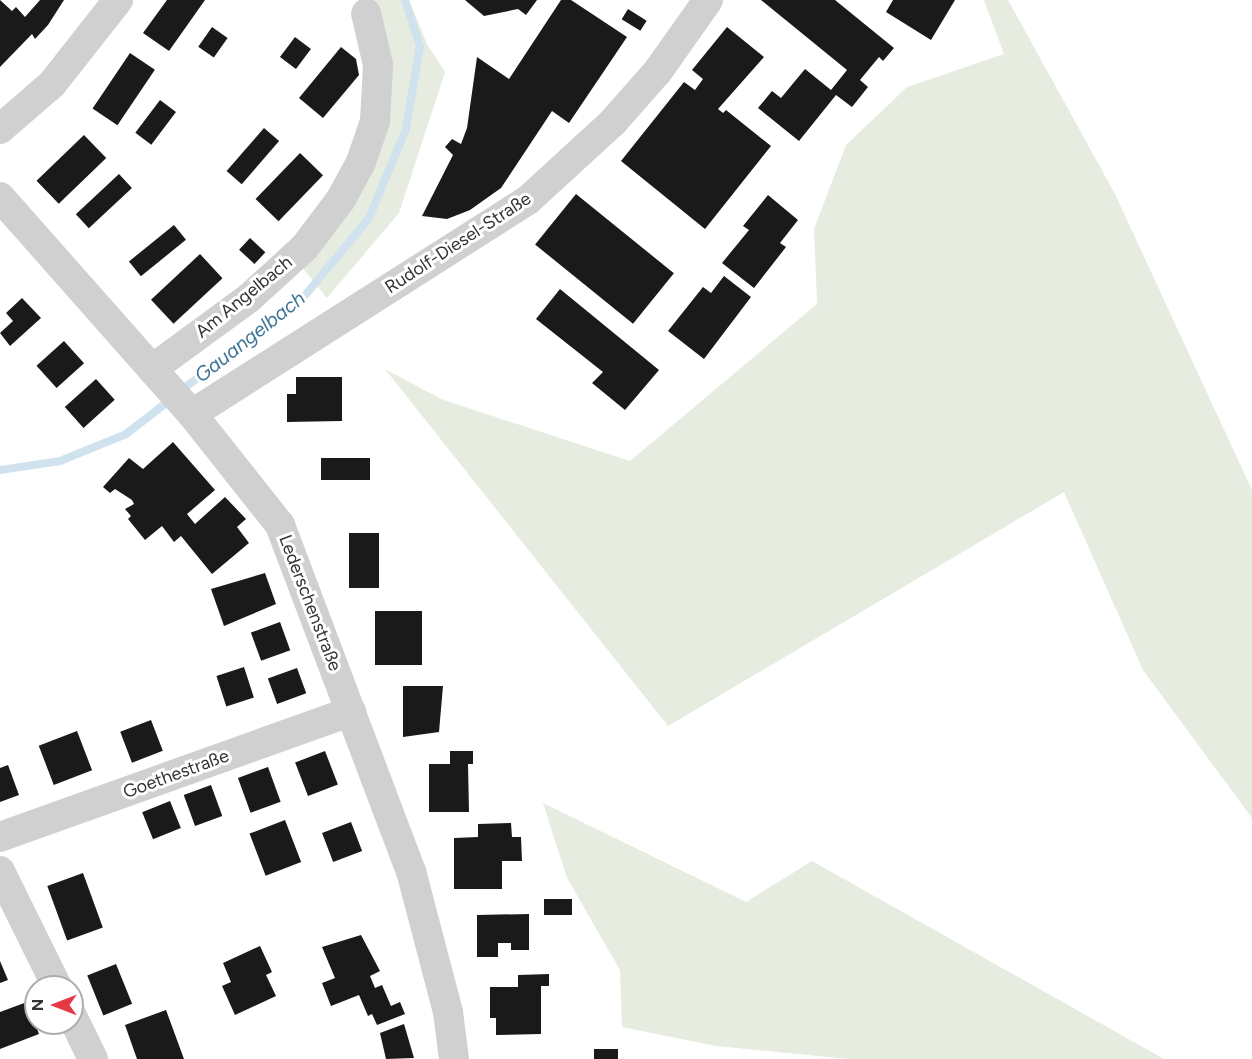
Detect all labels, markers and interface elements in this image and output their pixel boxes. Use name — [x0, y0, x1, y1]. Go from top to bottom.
street label: Rudolf-Diesel-Straße — [381, 188, 535, 298]
street label: Am Angelbach — [191, 251, 297, 343]
water label: Gauangelbach — [190, 286, 310, 388]
street label: Lederschenstraße — [274, 532, 346, 674]
street label: Goethestraße — [120, 745, 232, 803]
north arrow — [24, 975, 84, 1035]
text: N — [28, 999, 47, 1011]

